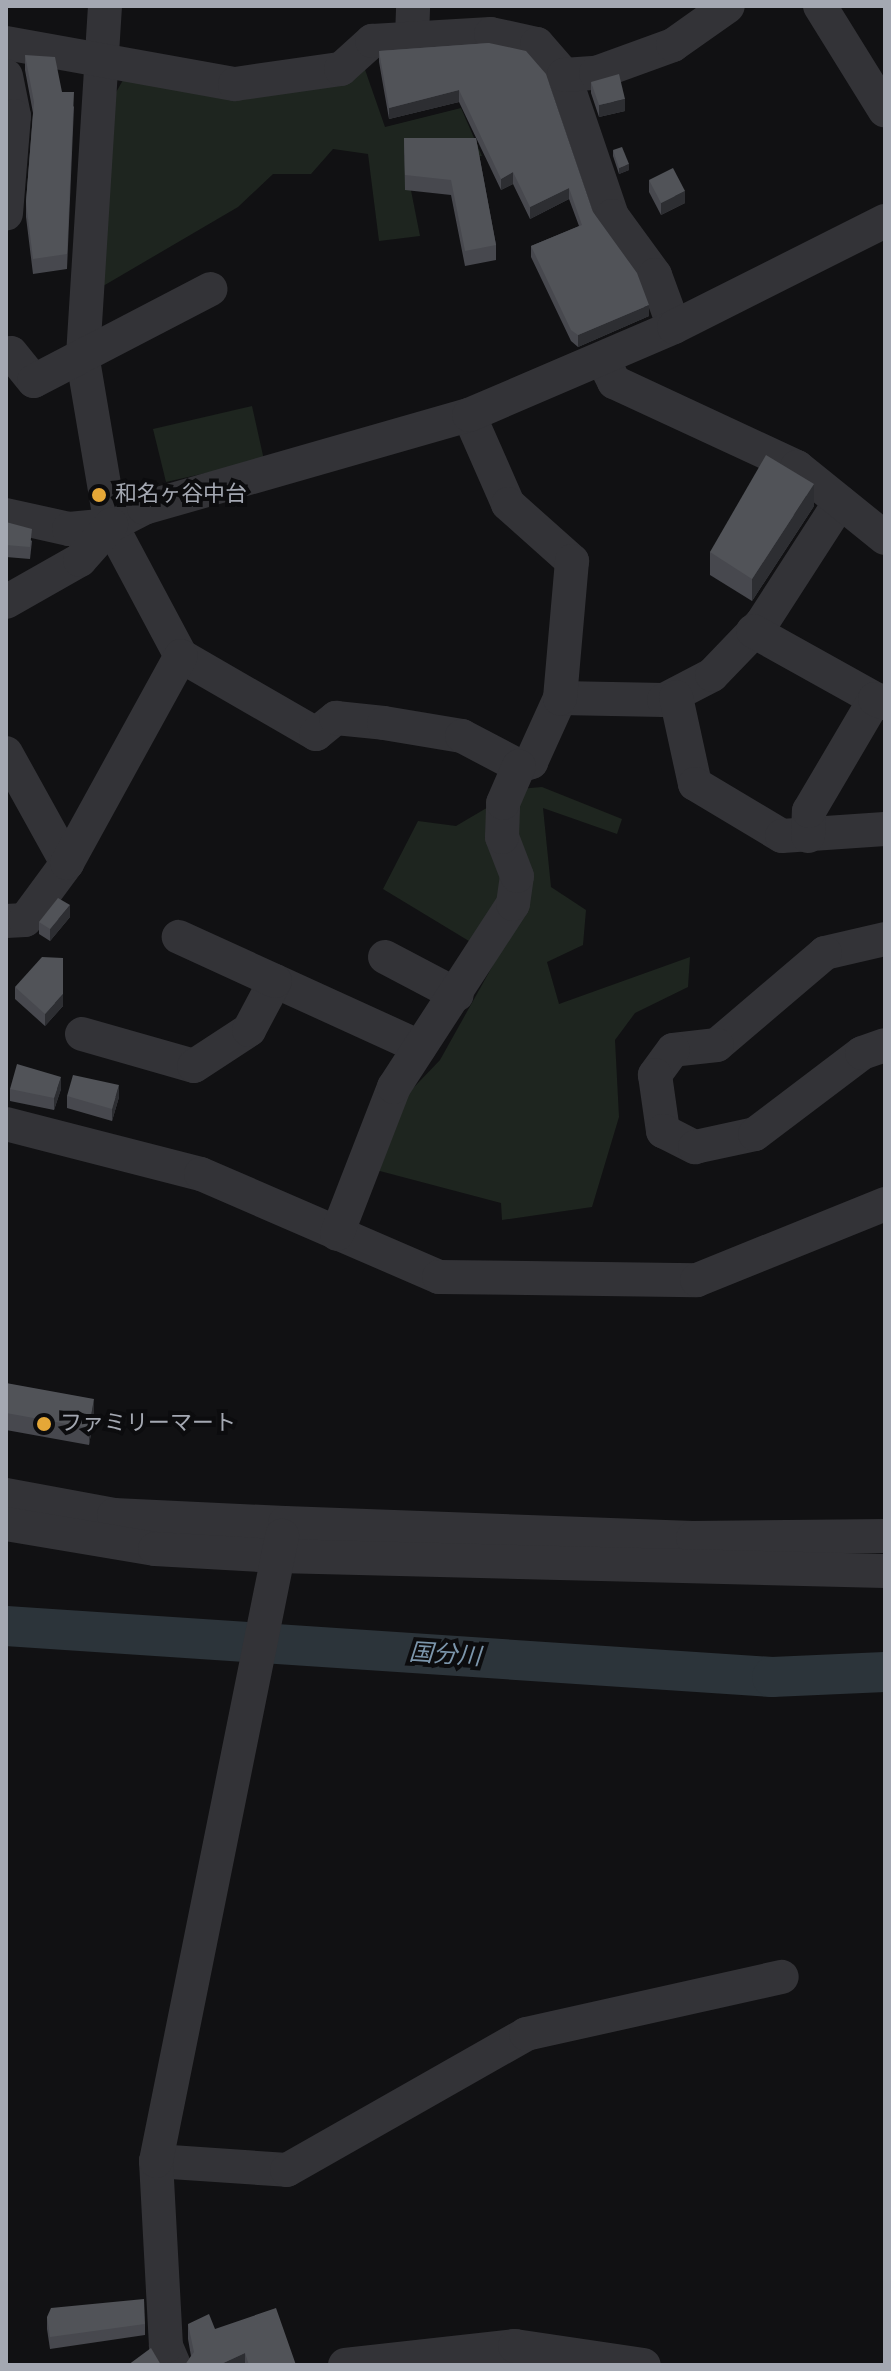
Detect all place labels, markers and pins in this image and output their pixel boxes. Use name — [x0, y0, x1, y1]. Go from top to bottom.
place label: 和名ヶ谷中台 — [115, 482, 247, 508]
marker: 和名ヶ谷中台 — [90, 486, 108, 504]
place label: ファミリーマート — [60, 1411, 236, 1437]
marker: ファミリーマート — [35, 1415, 53, 1433]

